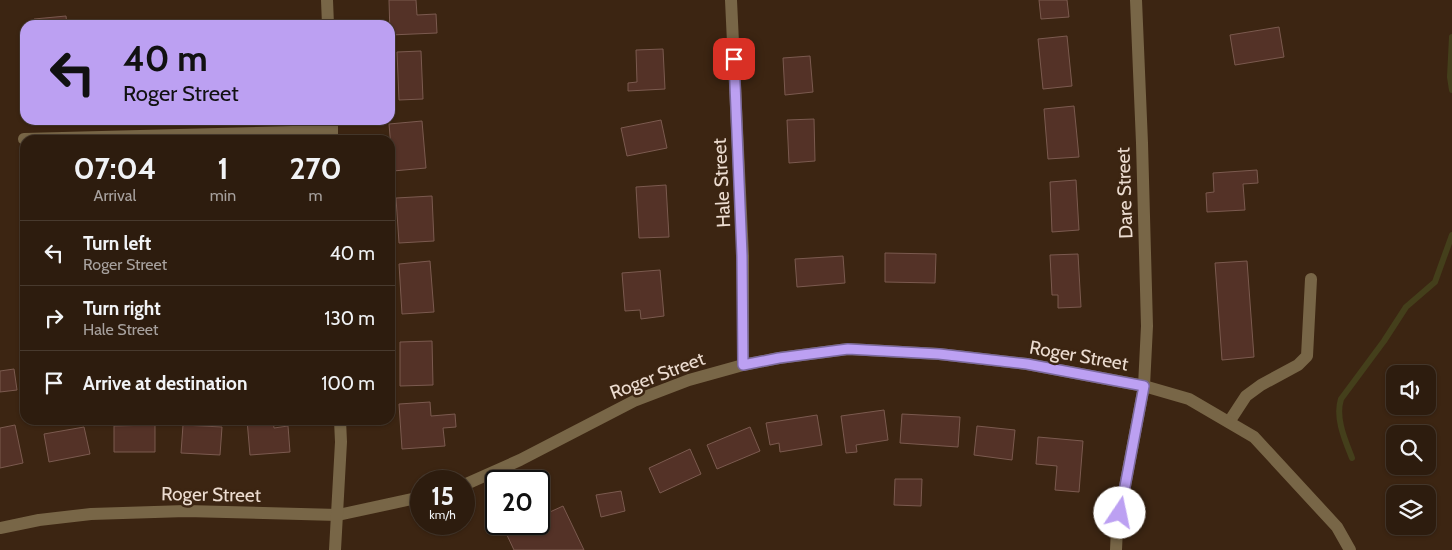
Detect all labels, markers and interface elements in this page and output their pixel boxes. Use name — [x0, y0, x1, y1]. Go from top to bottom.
text: 40 m — [123, 37, 208, 80]
pin — [713, 38, 755, 80]
icon: left — [40, 40, 105, 105]
icon: arrive — [720, 45, 748, 73]
text: Roger Street — [123, 80, 239, 107]
street label: Hale Street — [708, 137, 735, 228]
street label: Dare Street — [1111, 146, 1138, 239]
text: 07:04 — [73, 150, 156, 187]
text: 1 — [217, 150, 228, 187]
text: 270 — [290, 150, 342, 187]
text: Arrival — [94, 186, 136, 205]
text: min — [210, 186, 236, 205]
text: m — [309, 186, 323, 205]
text: Turn left — [83, 232, 151, 255]
icon: left — [40, 239, 68, 267]
text: 40 m — [330, 242, 375, 265]
text: Roger Street — [83, 255, 167, 274]
text: Turn right — [83, 297, 161, 320]
icon: right — [40, 304, 68, 332]
text: 130 m — [324, 307, 375, 330]
text: Hale Street — [83, 320, 158, 339]
street label: Roger Street — [1028, 335, 1131, 376]
street label: Roger Street — [606, 347, 708, 404]
map controls — [1386, 365, 1436, 535]
button: sound — [1386, 365, 1436, 415]
icon: arrive — [40, 369, 68, 397]
text: Arrive at destination — [83, 372, 247, 395]
text: 100 m — [321, 372, 375, 395]
button: search — [1386, 425, 1436, 475]
speed limit sign: 20 — [485, 470, 550, 535]
text: 15 — [431, 481, 454, 511]
street label: Roger Street — [161, 482, 262, 507]
button: layers — [1386, 485, 1436, 535]
position arrow — [1093, 486, 1145, 538]
text: km/h — [429, 507, 456, 522]

